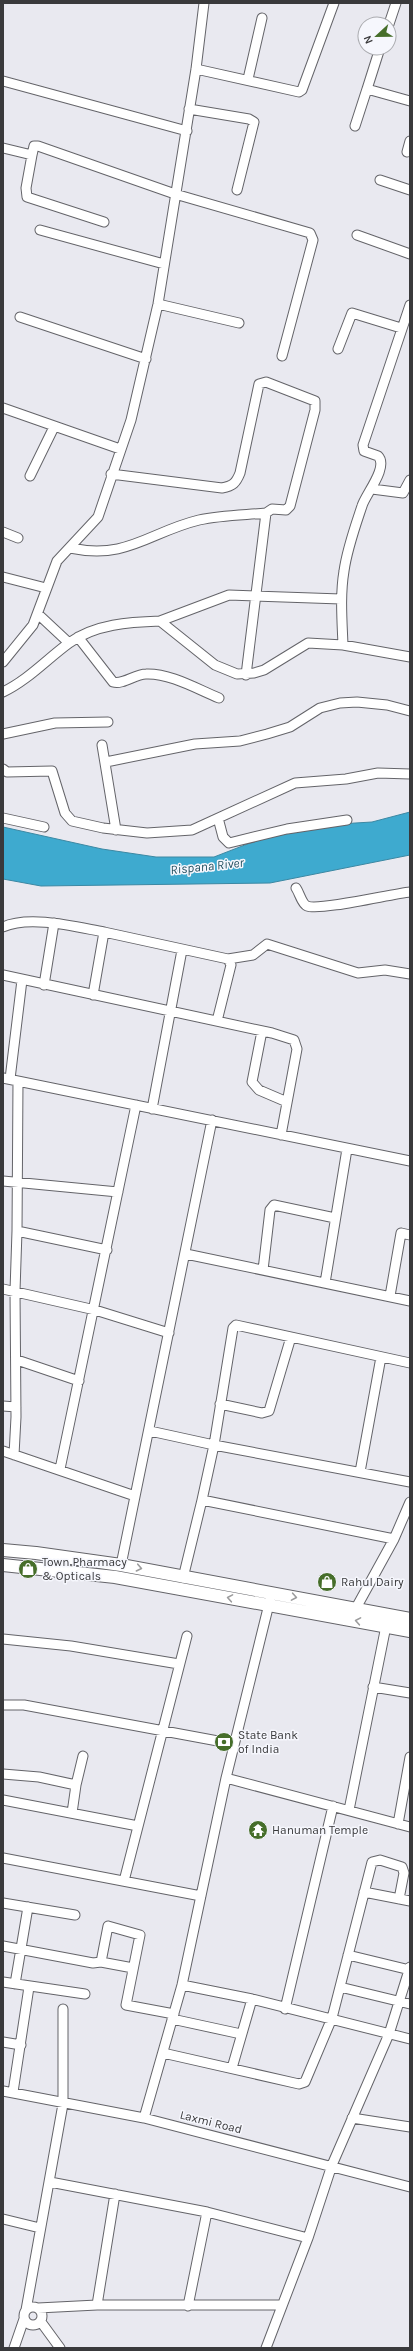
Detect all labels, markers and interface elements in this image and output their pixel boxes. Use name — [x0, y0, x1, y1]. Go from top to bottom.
north arrow — [357, 16, 397, 56]
text: N — [361, 33, 376, 46]
water label: Rispana River — [170, 855, 245, 877]
place label: Town Pharmacy & Opticals — [42, 1555, 127, 1583]
shop icon: Town Pharmacy & Opticals — [17, 1558, 39, 1580]
one-way arrow — [136, 1564, 142, 1572]
shop icon: Rahul Dairy — [316, 1571, 338, 1593]
place label: Rahul Dairy — [341, 1575, 404, 1589]
one-way arrow — [291, 1593, 297, 1601]
one-way arrow — [227, 1594, 233, 1602]
one-way arrow — [355, 1617, 361, 1626]
place label: State Bank of India — [238, 1728, 298, 1756]
bank icon: State Bank of India — [213, 1731, 235, 1753]
temple icon: Hanuman Temple — [247, 1819, 269, 1841]
place label: Hanuman Temple — [272, 1823, 368, 1837]
street label: Laxmi Road — [178, 2108, 244, 2136]

